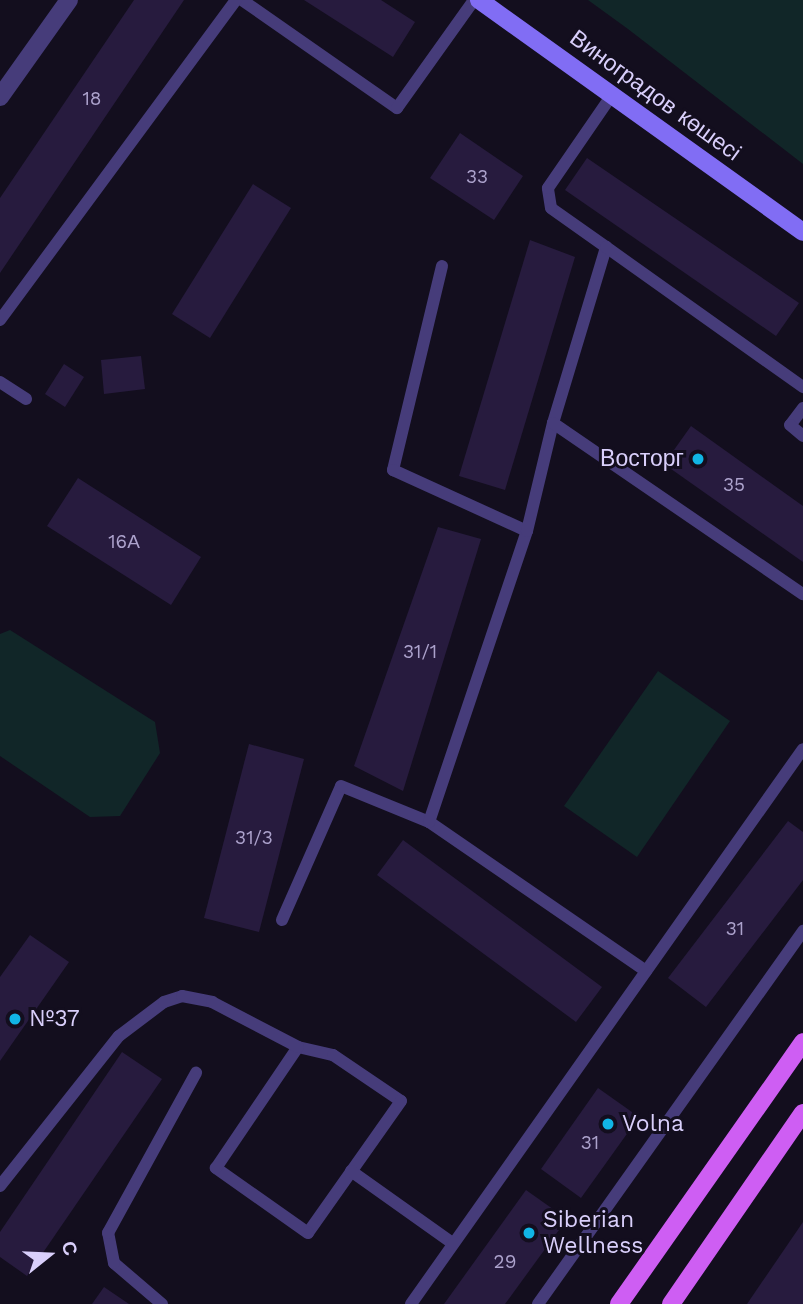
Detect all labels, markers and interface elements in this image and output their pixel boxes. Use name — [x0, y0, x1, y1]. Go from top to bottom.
street label: Виноградов көшесі — [564, 25, 746, 167]
house number: 18 — [82, 88, 102, 110]
house number: 33 — [466, 166, 488, 188]
place label: Восторг — [600, 445, 684, 473]
marker: Восторг — [690, 451, 706, 467]
house number: 35 — [723, 474, 745, 496]
house number: 16А — [108, 531, 140, 553]
house number: 31/1 — [403, 641, 437, 663]
house number: 31/3 — [235, 827, 273, 849]
house number: 31 — [726, 918, 744, 940]
place label: №37 — [29, 1005, 80, 1033]
marker: №37 — [7, 1011, 23, 1027]
place label: Volna — [622, 1110, 684, 1138]
marker: Volna — [600, 1116, 616, 1132]
house number: 31 — [581, 1132, 599, 1154]
place label: Siberian Wellness — [543, 1206, 643, 1260]
north arrow — [14, 1220, 84, 1290]
marker: Siberian Wellness — [521, 1225, 537, 1241]
text: С — [56, 1238, 83, 1258]
house number: 29 — [494, 1251, 516, 1273]

